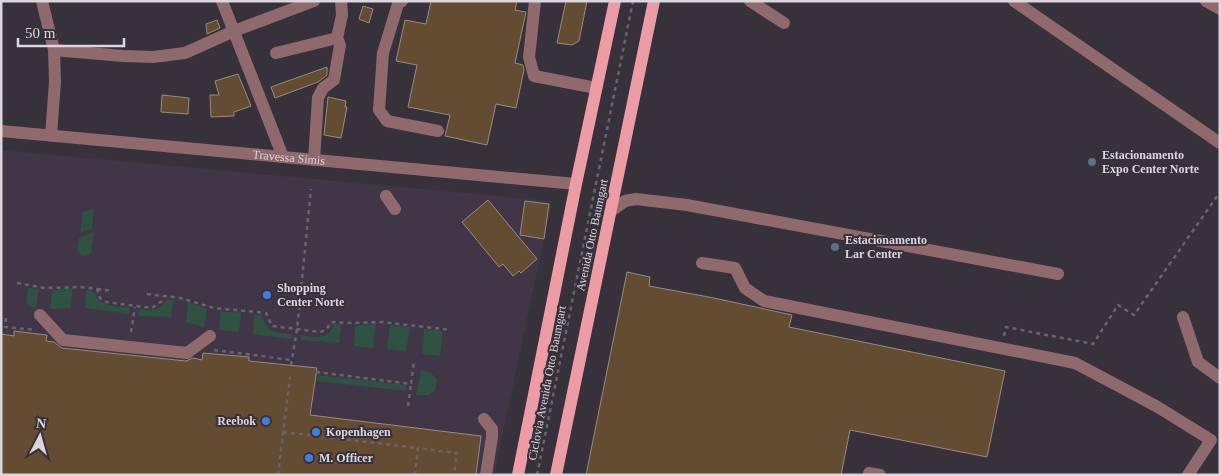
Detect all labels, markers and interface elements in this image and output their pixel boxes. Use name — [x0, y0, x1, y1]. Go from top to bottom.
scale bar — [18, 15, 124, 47]
text: 50 m — [25, 25, 56, 41]
street label: Travessa Simis — [252, 147, 326, 168]
place label: Estacionamento Expo Center Norte — [1102, 148, 1200, 176]
marker: Estacionamento Expo Center Norte — [1086, 156, 1098, 168]
street label: Avenida Otto Baumgart — [573, 177, 611, 292]
place label: Estacionamento Lar Center — [845, 233, 927, 261]
marker: Estacionamento Lar Center — [829, 241, 841, 253]
place label: Shopping Center Norte — [277, 281, 345, 309]
marker: Shopping Center Norte — [261, 289, 273, 301]
street label: Ciclovia Avenida Otto Baumgart — [525, 304, 569, 462]
north arrow — [15, 411, 65, 461]
place label: Reebok — [217, 414, 256, 428]
marker: Reebok — [260, 415, 272, 427]
text: N — [35, 416, 47, 432]
place label: Kopenhagen — [326, 425, 391, 439]
marker: Kopenhagen — [310, 426, 322, 438]
place label: M. Officer — [319, 451, 374, 465]
marker: M. Officer — [303, 452, 315, 464]

